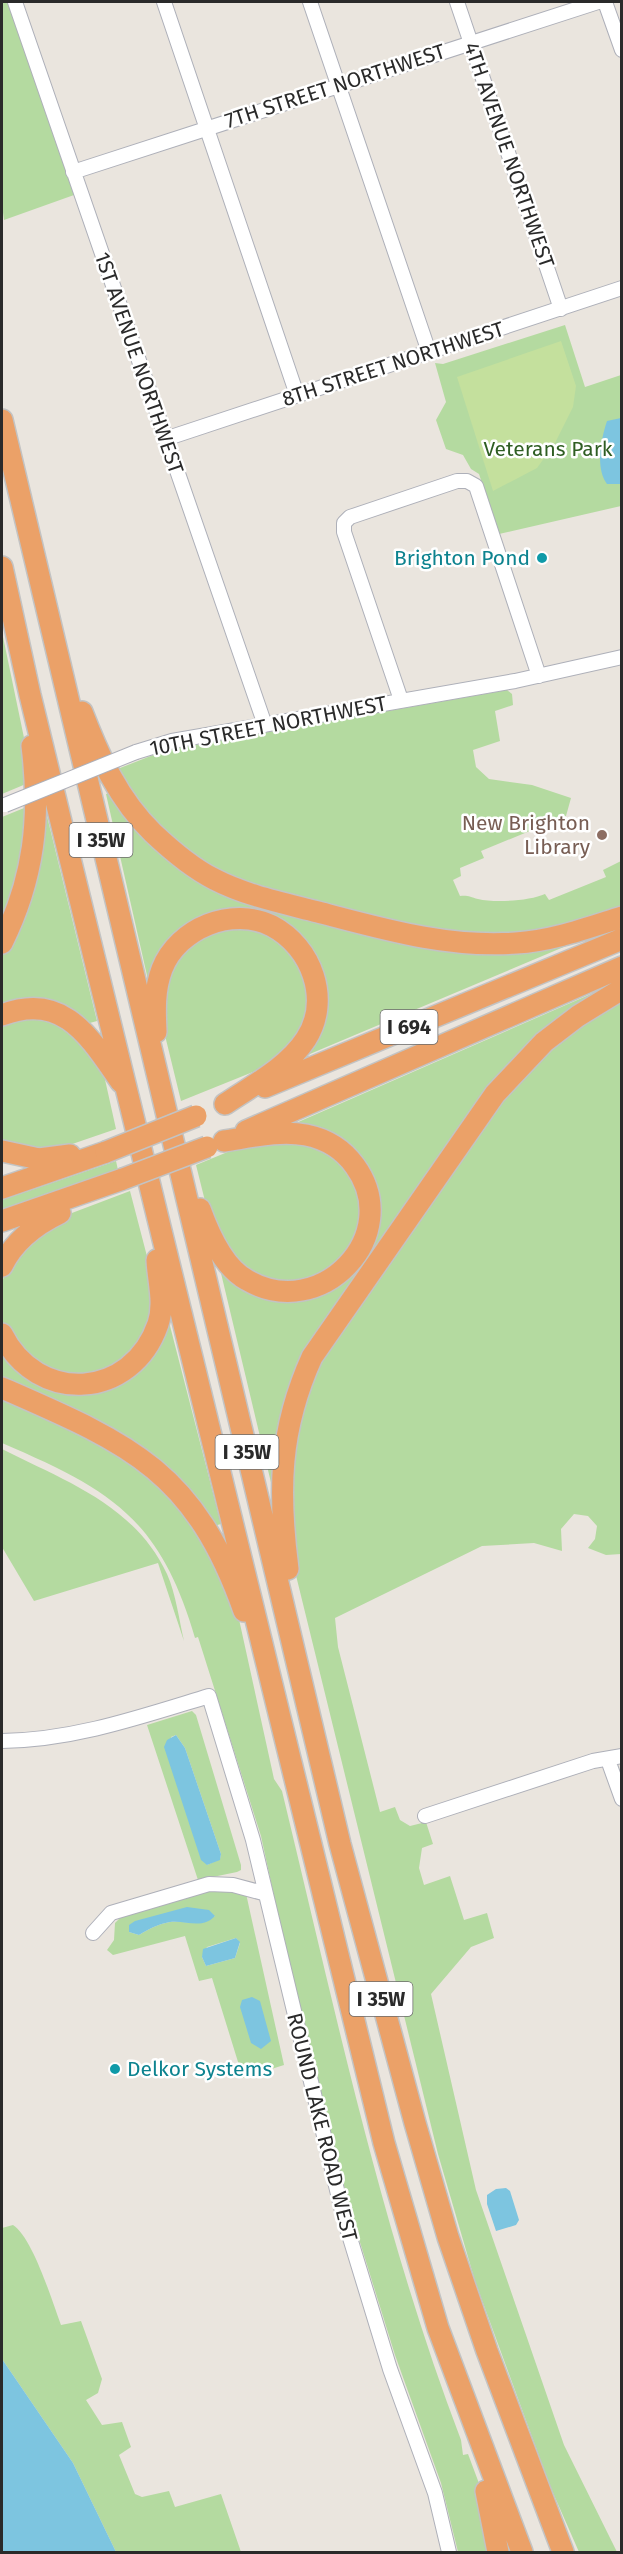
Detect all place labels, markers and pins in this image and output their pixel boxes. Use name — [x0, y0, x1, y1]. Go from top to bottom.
place label: Brighton Pond — [394, 545, 530, 571]
marker: Brighton Pond — [535, 551, 549, 565]
place label: New Brighton Library — [462, 810, 591, 860]
marker: New Brighton Library — [595, 828, 609, 842]
place label: Delkor Systems — [127, 2056, 273, 2082]
marker: Delkor Systems — [108, 2062, 122, 2076]

